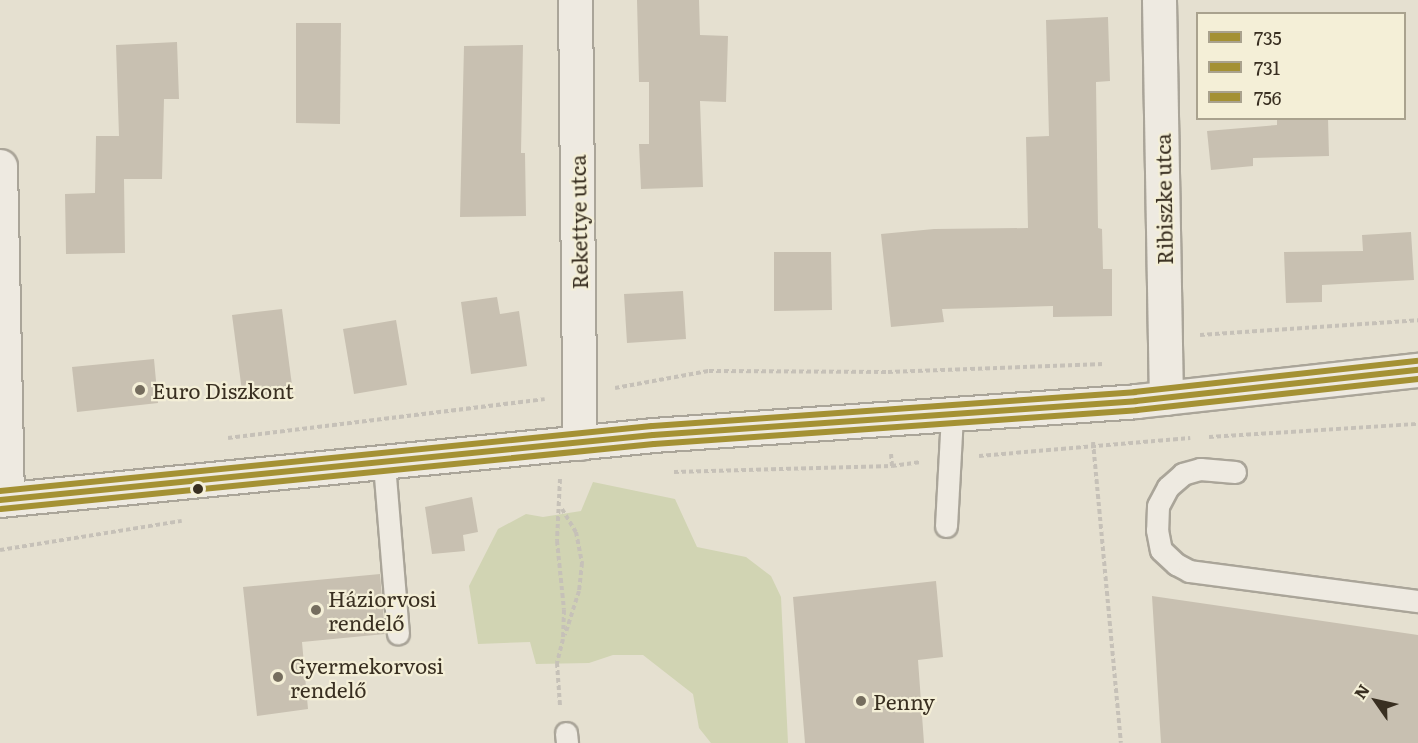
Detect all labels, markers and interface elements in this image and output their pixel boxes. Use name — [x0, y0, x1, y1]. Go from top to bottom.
legend — [1196, 12, 1406, 120]
text: 735 — [1254, 24, 1282, 51]
text: 731 — [1254, 54, 1280, 81]
text: 756 — [1254, 84, 1282, 111]
street label: Ribiszke utca — [1149, 133, 1177, 265]
street label: Rekettye utca — [564, 154, 592, 290]
place label: Euro Diszkont — [152, 377, 294, 403]
marker: Euro Diszkont — [133, 383, 147, 397]
unlabelled marker — [192, 483, 204, 495]
place label: Háziorvosi rendelő — [328, 585, 437, 635]
marker: Háziorvosi rendelő — [309, 603, 323, 617]
place label: Gyermekorvosi rendelő — [290, 652, 443, 702]
marker: Gyermekorvosi rendelő — [271, 670, 285, 684]
north arrow — [1346, 671, 1406, 731]
text: N — [1347, 679, 1375, 703]
place label: Penny — [873, 688, 935, 714]
marker: Penny — [854, 694, 868, 708]

